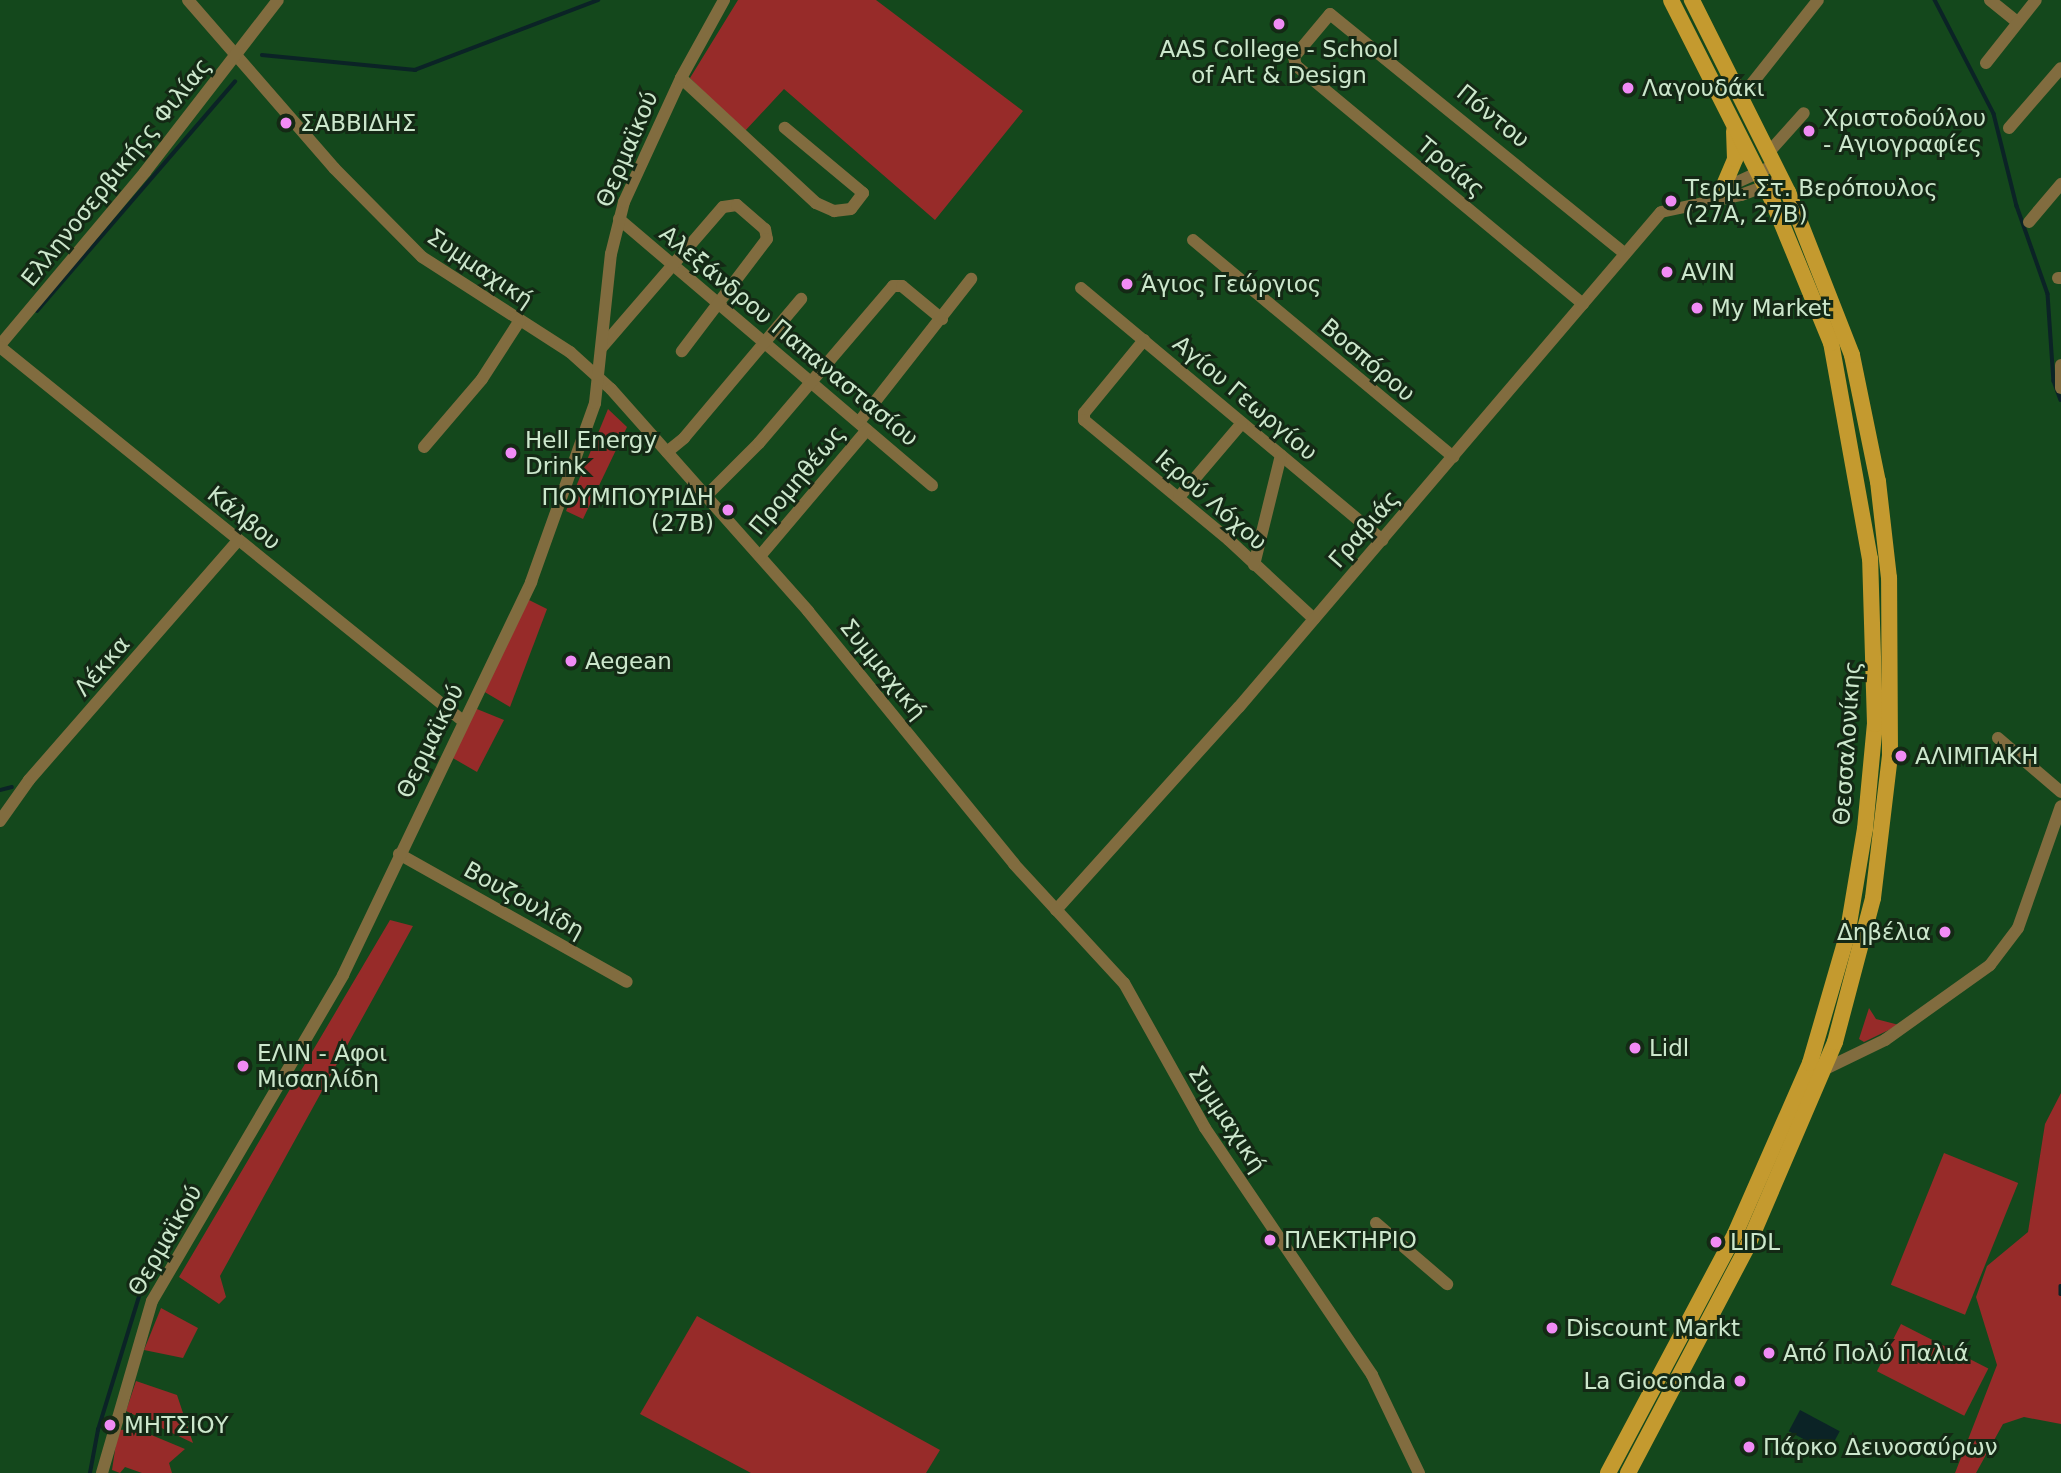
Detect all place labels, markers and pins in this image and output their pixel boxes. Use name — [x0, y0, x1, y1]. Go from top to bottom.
marker: AAS College - School of Art & Design — [1271, 16, 1287, 32]
place label: AAS College - School of Art & Design — [1159, 35, 1399, 89]
place label: Λαγουδάκι — [1642, 74, 1764, 102]
marker: Λαγουδάκι — [1620, 80, 1636, 96]
place label: Χριστοδούλου - Αγιογραφίες — [1823, 104, 1986, 158]
place label: ΣΑΒΒΙΔΗΣ — [300, 109, 416, 137]
marker: ΣΑΒΒΙΔΗΣ — [278, 115, 294, 131]
marker: Χριστοδούλου - Αγιογραφίες — [1801, 123, 1817, 139]
place label: Τερμ. Στ. Βερόπουλος (27Α, 27Β) — [1685, 174, 1938, 228]
marker: Τερμ. Στ. Βερόπουλος (27Α, 27Β) — [1663, 193, 1679, 209]
place label: AVIN — [1681, 258, 1735, 286]
marker: AVIN — [1659, 264, 1675, 280]
place label: Άγιος Γεώργιος — [1141, 270, 1321, 298]
marker: Άγιος Γεώργιος — [1119, 276, 1135, 292]
place label: My Market — [1711, 294, 1831, 322]
marker: My Market — [1689, 300, 1705, 316]
place label: Hell Energy Drink — [525, 426, 657, 480]
marker: Hell Energy Drink — [503, 445, 519, 461]
place label: ΠΟΥΜΠΟΥΡΙΔΗ (27Β) — [542, 483, 714, 537]
marker: ΠΟΥΜΠΟΥΡΙΔΗ (27Β) — [720, 502, 736, 518]
place label: Aegean — [585, 647, 672, 675]
marker: Aegean — [563, 653, 579, 669]
place label: ΑΛΙΜΠΑΚΗ — [1915, 742, 2039, 770]
marker: ΑΛΙΜΠΑΚΗ — [1893, 748, 1909, 764]
place label: Δηβέλια — [1837, 918, 1931, 946]
marker: Δηβέλια — [1937, 924, 1953, 940]
place label: Lidl — [1649, 1034, 1689, 1062]
place label: ΕΛΙΝ - Αφοι Μισαηλίδη — [257, 1039, 387, 1093]
marker: Lidl — [1627, 1040, 1643, 1056]
marker: ΕΛΙΝ - Αφοι Μισαηλίδη — [235, 1058, 251, 1074]
place label: ΠΛΕΚΤΗΡΙΟ — [1284, 1226, 1417, 1254]
place label: LIDL — [1730, 1228, 1780, 1256]
marker: ΠΛΕΚΤΗΡΙΟ — [1262, 1232, 1278, 1248]
marker: LIDL — [1708, 1234, 1724, 1250]
place label: Discount Markt — [1566, 1314, 1740, 1342]
marker: Discount Markt — [1544, 1320, 1560, 1336]
place label: Από Πολύ Παλιά — [1783, 1339, 1969, 1367]
marker: Από Πολύ Παλιά — [1761, 1345, 1777, 1361]
place label: La Gioconda — [1584, 1367, 1726, 1395]
marker: La Gioconda — [1732, 1373, 1748, 1389]
place label: ΜΗΤΣΙΟΥ — [124, 1411, 229, 1439]
marker: ΜΗΤΣΙΟΥ — [102, 1417, 118, 1433]
place label: Πάρκο Δεινοσαύρων — [1763, 1433, 1998, 1461]
marker: Πάρκο Δεινοσαύρων — [1741, 1439, 1757, 1455]

